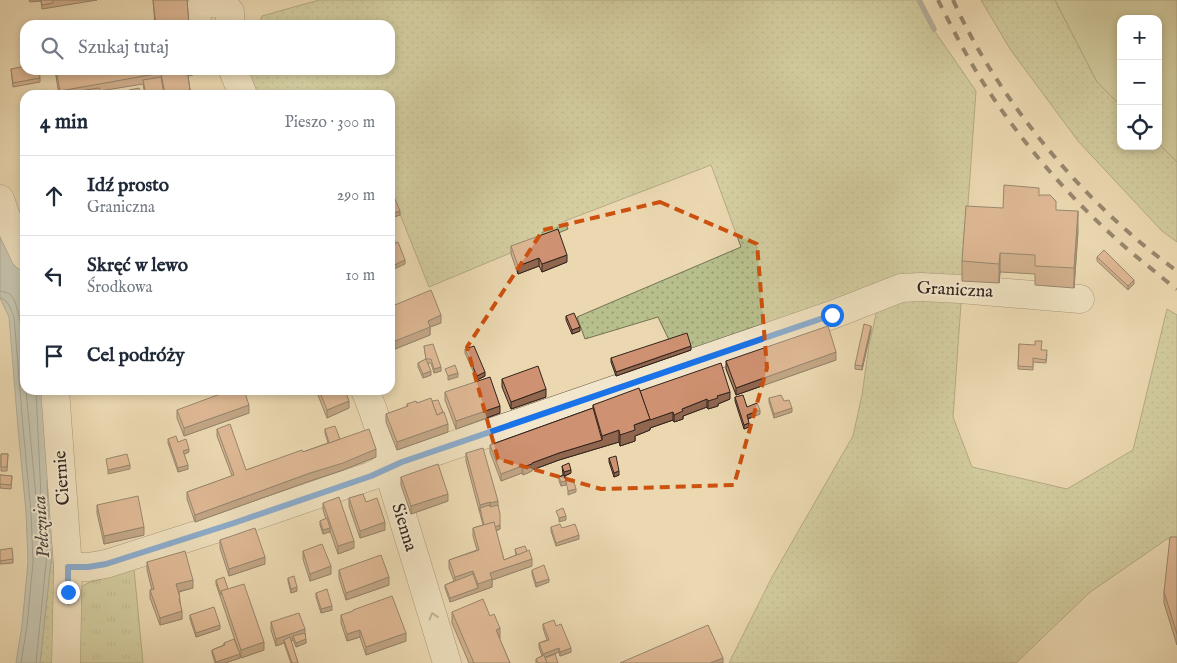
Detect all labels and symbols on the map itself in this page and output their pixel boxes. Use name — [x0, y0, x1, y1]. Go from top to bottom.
street label: Graniczna — [916, 277, 994, 304]
route start — [821, 304, 844, 327]
street label: Ciernie — [49, 450, 76, 506]
water label: Pełcznica — [28, 495, 56, 559]
street label: Sienna — [385, 501, 422, 555]
route end — [57, 581, 80, 604]
one-way arrow — [428, 613, 438, 621]

